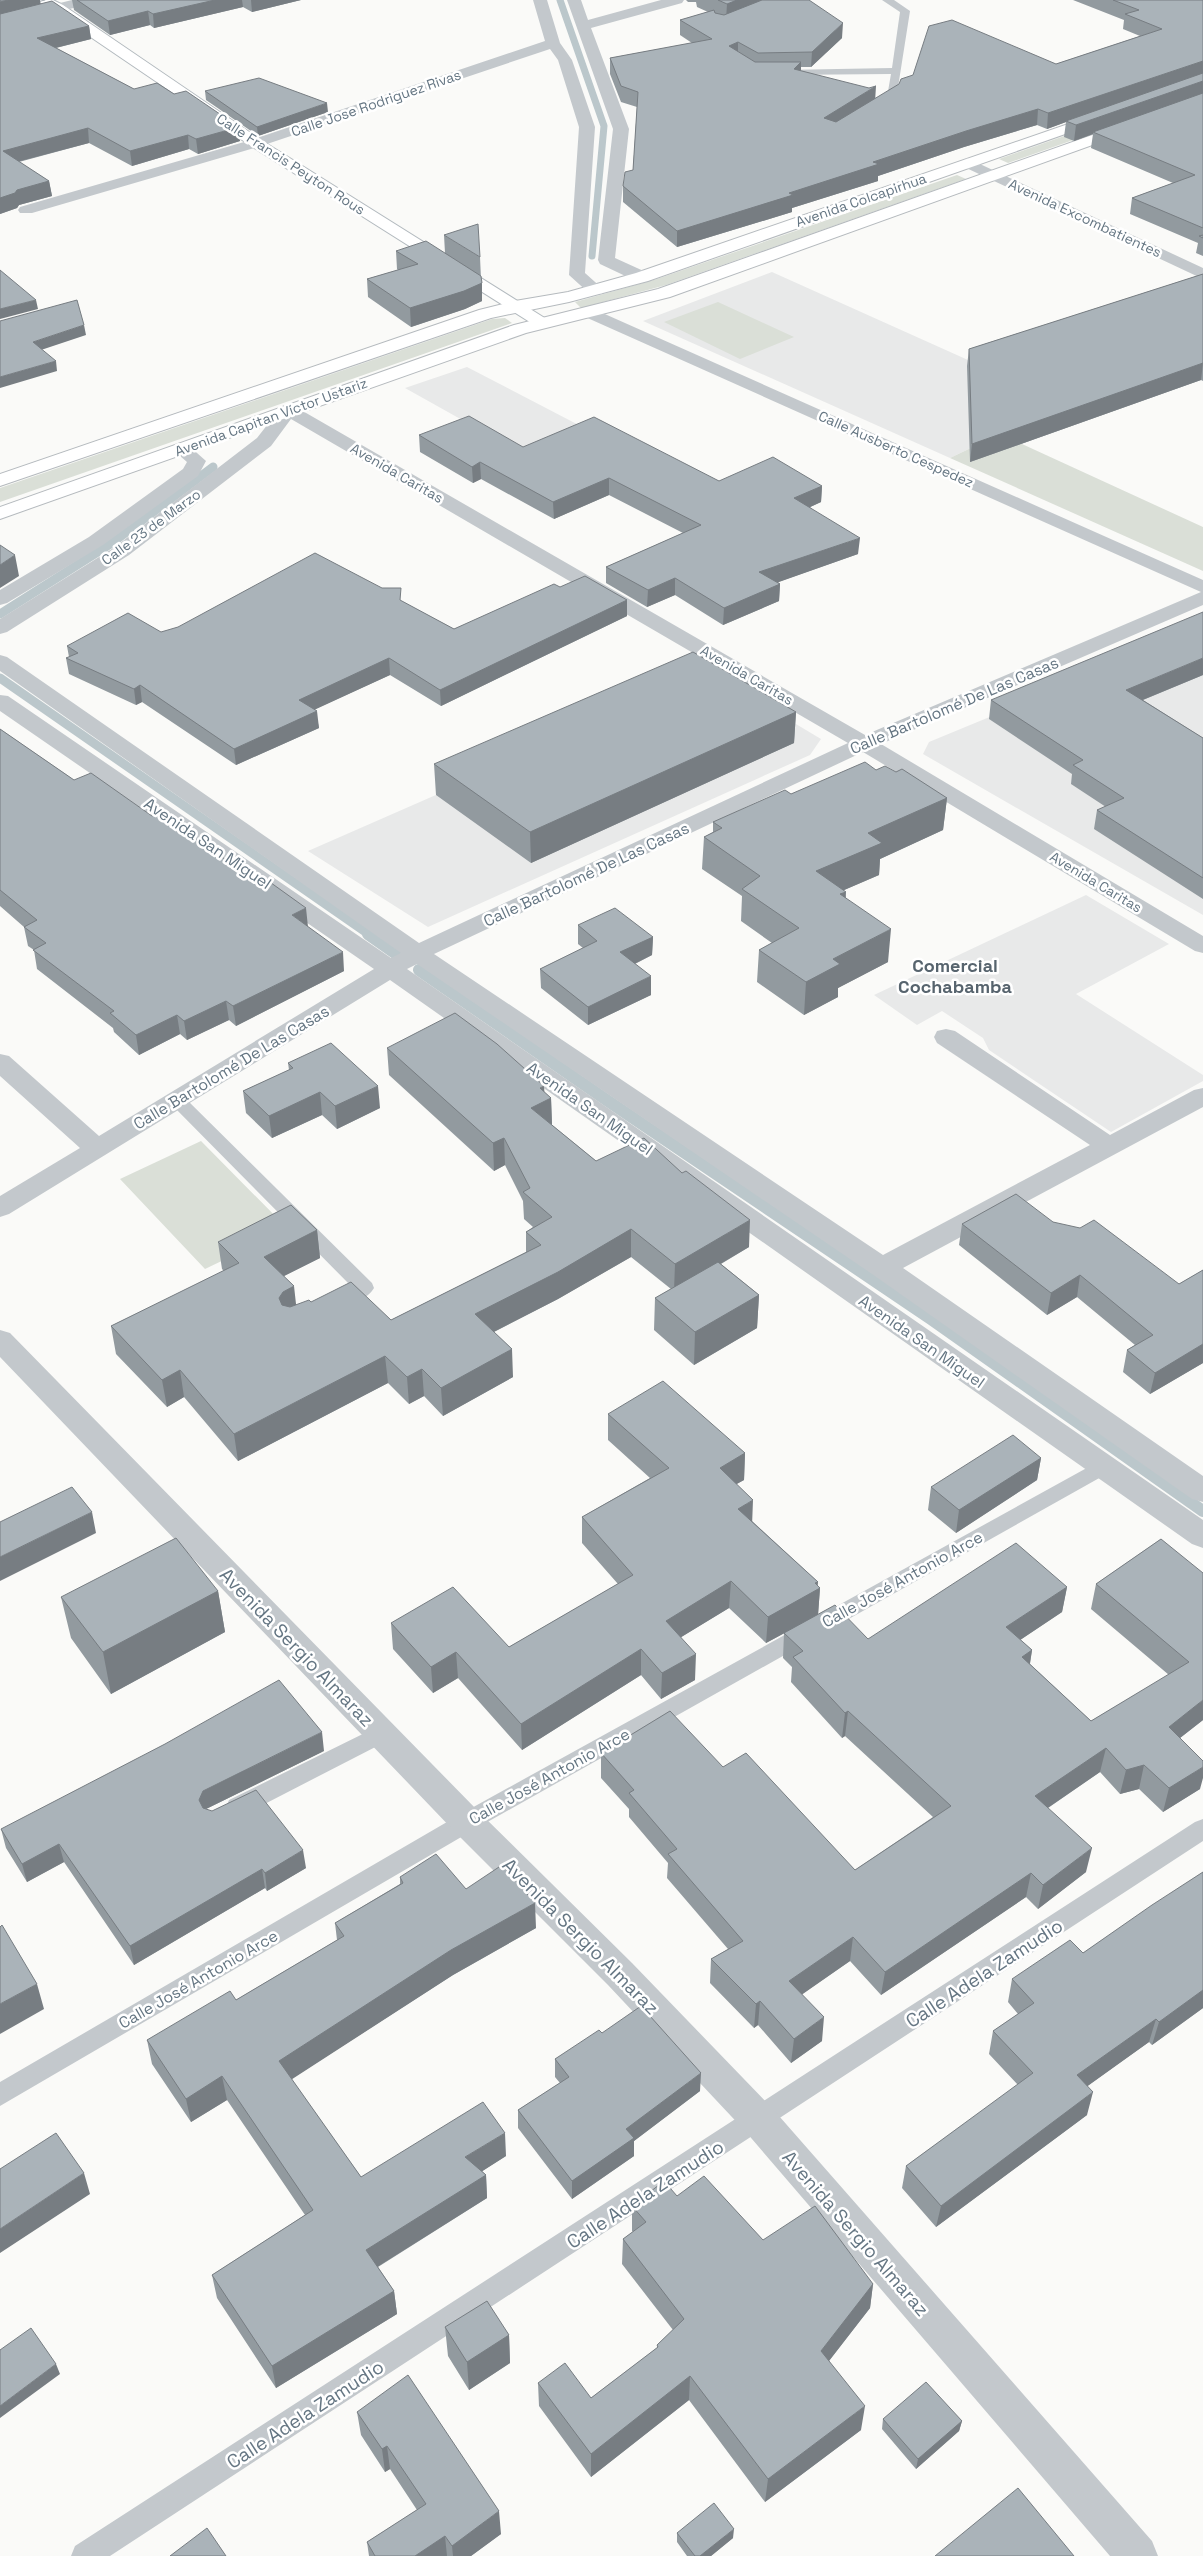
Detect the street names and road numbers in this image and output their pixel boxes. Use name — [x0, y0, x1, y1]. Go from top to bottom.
street label: Calle Jose Rodriguez Rivas — [289, 65, 463, 141]
street label: Calle Francis Peyton Rous — [213, 109, 369, 219]
street label: Avenida Colcapirhua — [793, 169, 929, 231]
street label: Avenida Excombatientes — [1006, 175, 1164, 261]
street label: Avenida Capitan Víctor Ustariz — [172, 374, 370, 460]
street label: Calle Ausberto Cespedez — [816, 407, 976, 491]
street label: Avenida Caritas — [347, 439, 447, 507]
street label: Calle 23 de Marzo — [98, 485, 204, 569]
street label: Avenida Caritas — [697, 641, 797, 709]
street label: Calle Bartolomé De Las Casas — [847, 652, 1062, 759]
street label: Avenida San Miguel — [140, 793, 275, 894]
street label: Calle Bartolomé De Las Casas — [480, 817, 693, 931]
street label: Avenida Caritas — [1047, 847, 1145, 917]
street label: Calle Bartolomé De Las Casas — [130, 1001, 333, 1134]
street label: Avenida San Miguel — [523, 1057, 657, 1160]
street label: Avenida San Miguel — [855, 1290, 989, 1393]
street label: Calle José Antonio Arce — [818, 1526, 986, 1632]
street label: Avenida Sergio Almaraz — [214, 1563, 379, 1732]
street label: Calle José Antonio Arce — [465, 1723, 633, 1829]
street label: Avenida Sergio Almaraz — [497, 1853, 664, 2020]
street label: Calle Adela Zamudio — [901, 1913, 1068, 2034]
street label: Calle José Antonio Arce — [115, 1925, 282, 2034]
street label: Calle Adela Zamudio — [562, 2134, 729, 2255]
street label: Avenida Sergio Almaraz — [777, 2145, 934, 2321]
street label: Calle Adela Zamudio — [222, 2354, 389, 2475]

